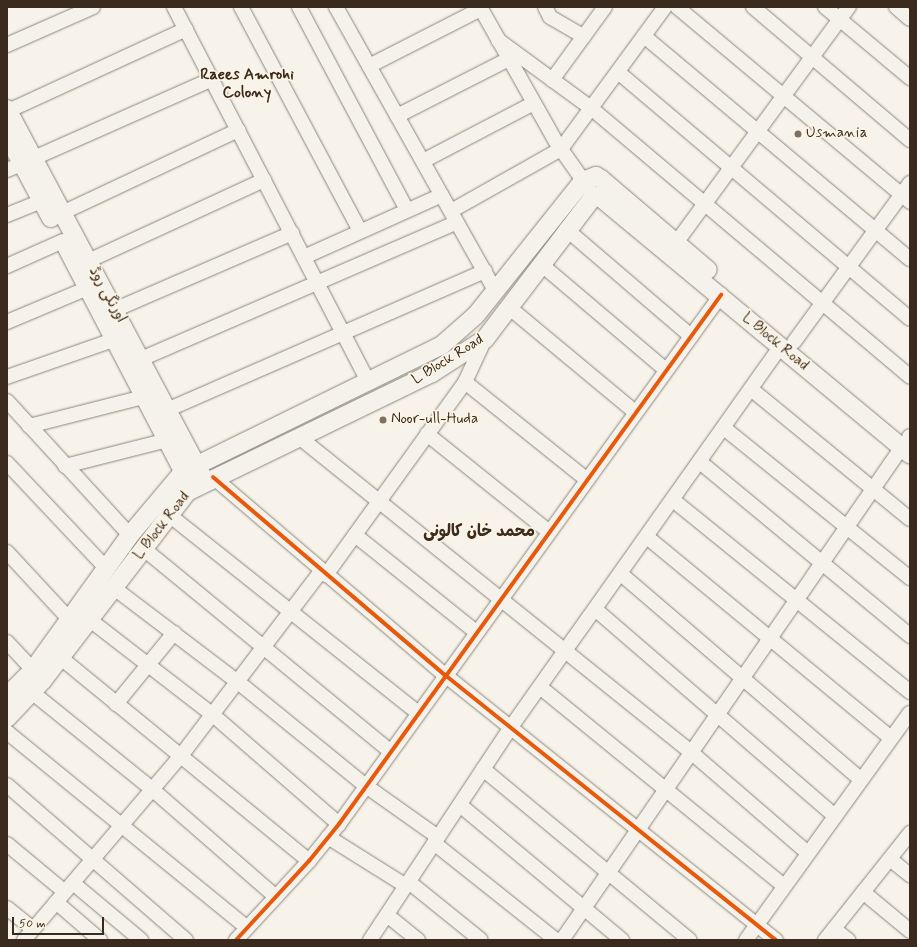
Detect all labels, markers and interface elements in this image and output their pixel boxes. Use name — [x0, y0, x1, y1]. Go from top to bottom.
district label: Raees Amrohi Colony — [201, 65, 293, 103]
place label: Usmania — [806, 125, 867, 143]
marker: Usmania — [793, 129, 803, 139]
street label: اورنگی روڈ — [84, 264, 130, 326]
street label: L Block Road — [738, 309, 812, 375]
street label: L Block Road — [409, 331, 487, 389]
place label: Noor-ull-Huda — [391, 411, 478, 429]
marker: Noor-ull-Huda — [378, 415, 388, 425]
street label: L Block Road — [130, 489, 194, 563]
district label: محمد خان کالونی — [423, 522, 535, 542]
scale bar — [14, 909, 106, 935]
text: 50 m — [19, 916, 46, 932]

